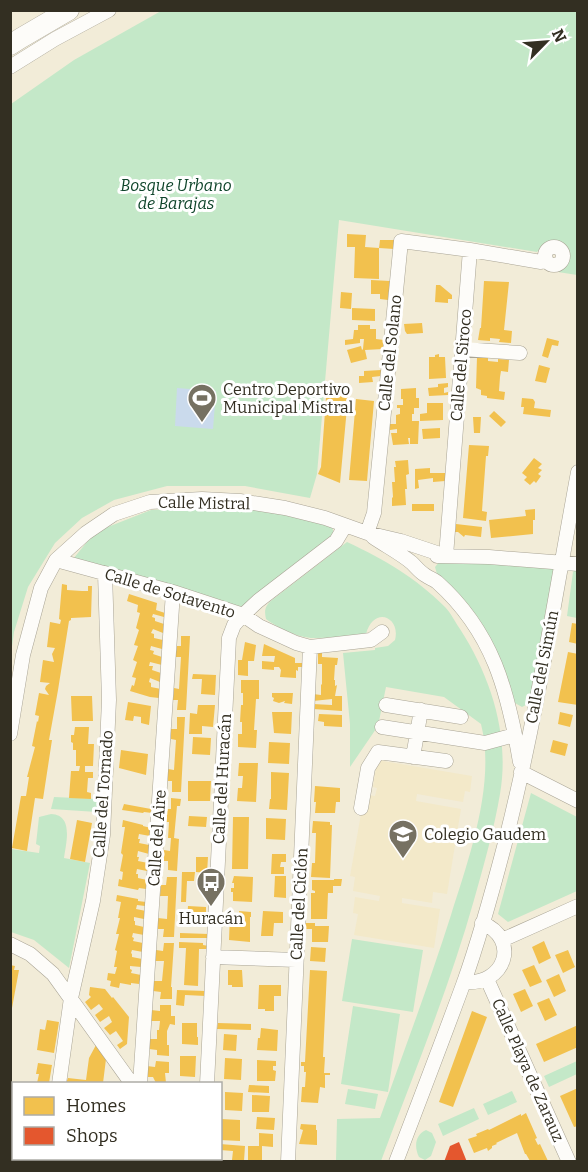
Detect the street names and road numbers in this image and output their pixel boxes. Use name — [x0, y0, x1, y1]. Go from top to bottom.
street label: Calle del Solano — [374, 294, 406, 412]
street label: Calle del Siroco — [447, 308, 475, 422]
street label: Calle Mistral — [158, 493, 251, 513]
street label: Calle de Sotavento — [102, 564, 238, 622]
street label: Calle del Simún — [522, 609, 562, 725]
street label: Calle del Huracán — [209, 713, 235, 845]
street label: Calle del Tornado — [89, 729, 117, 859]
street label: Calle del Aire — [144, 789, 170, 887]
street label: Calle del Ciclón — [287, 847, 311, 961]
street label: Calle Playa de Zarauz — [488, 995, 568, 1145]

